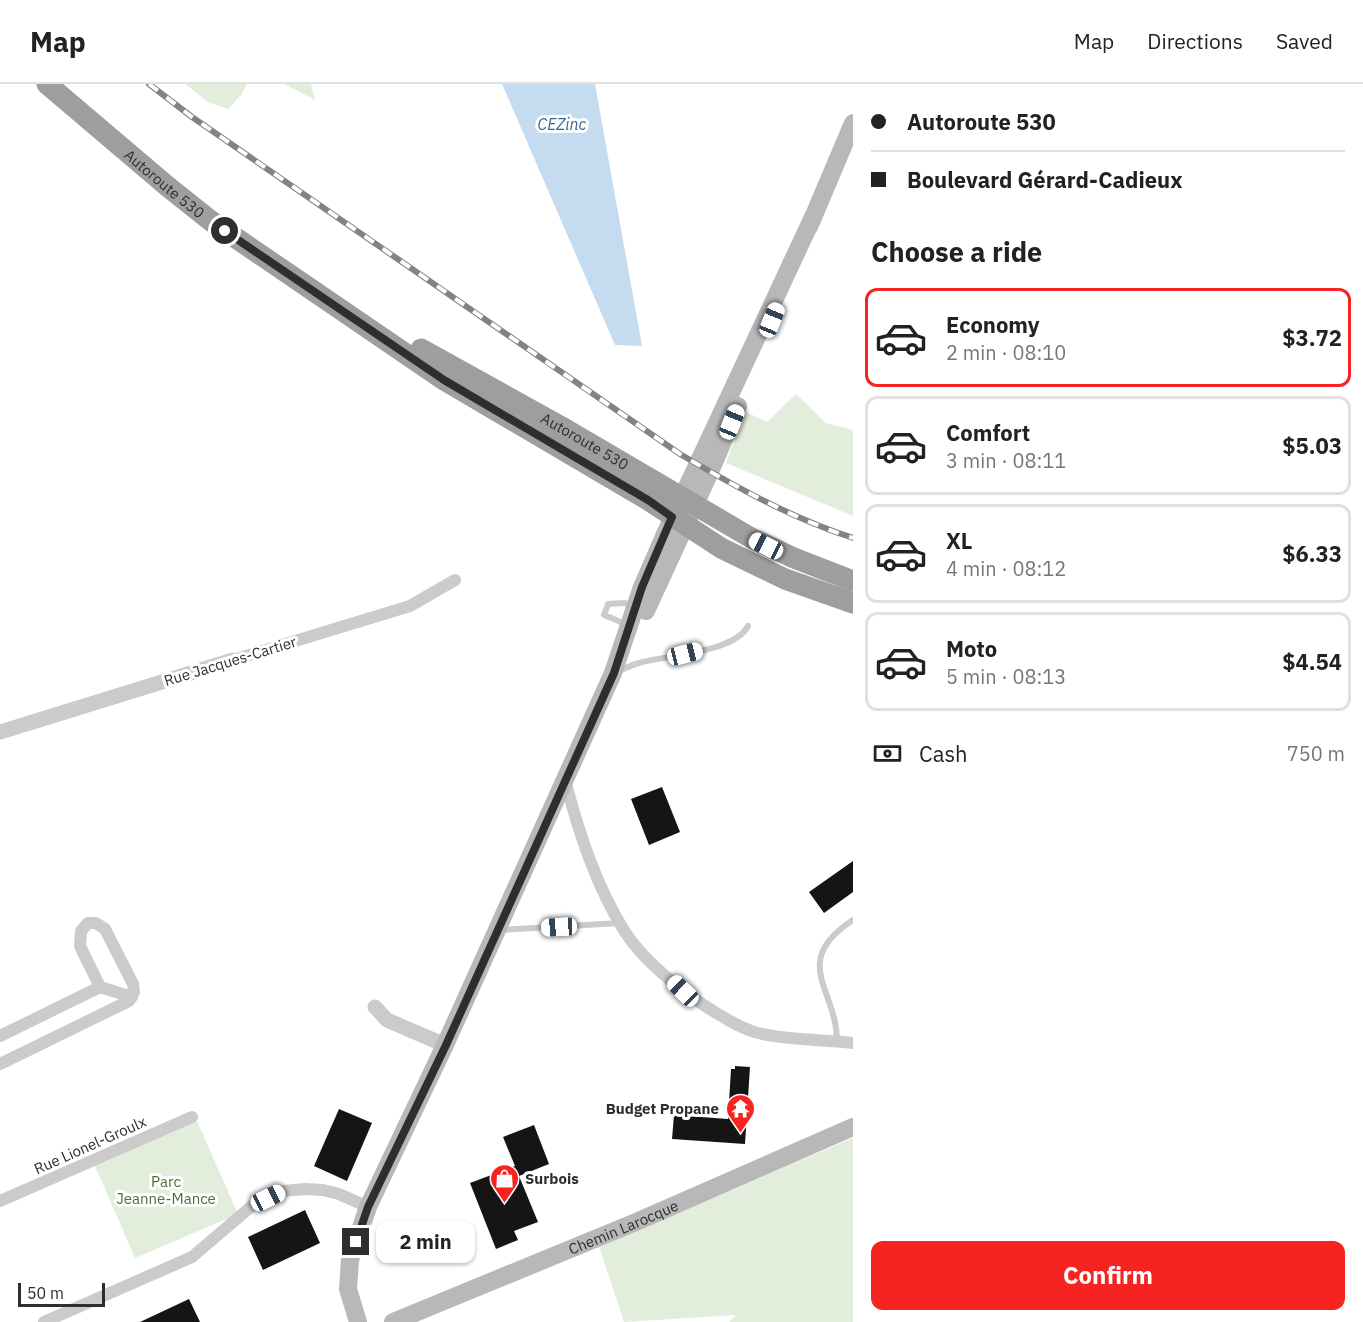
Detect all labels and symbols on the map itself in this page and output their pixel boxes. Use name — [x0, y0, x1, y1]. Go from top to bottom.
water label: CEZinc — [538, 114, 587, 134]
street label: Autoroute 530 — [121, 145, 209, 222]
route start — [211, 217, 238, 244]
car — [757, 300, 787, 340]
car — [717, 402, 747, 442]
street label: Autoroute 530 — [538, 408, 632, 474]
car — [746, 530, 786, 562]
street label: Rue Jacques-Cartier — [161, 632, 299, 690]
car — [665, 641, 705, 667]
car — [541, 917, 577, 937]
car — [664, 972, 702, 1010]
temple icon: Budget Propane — [724, 1092, 756, 1134]
place label: Budget Propane — [606, 1099, 719, 1118]
street label: Rue Lionel-Groulx — [31, 1112, 149, 1178]
shop icon: Surbois — [488, 1162, 520, 1204]
place label: Surbois — [525, 1169, 579, 1188]
park label: Parc Jeanne-Mance — [116, 1172, 216, 1208]
car — [248, 1182, 288, 1214]
street label: Chemin Larocque — [565, 1195, 681, 1258]
callout: 2 min — [377, 1221, 476, 1263]
route end — [342, 1228, 369, 1255]
scale bar — [18, 1280, 105, 1308]

